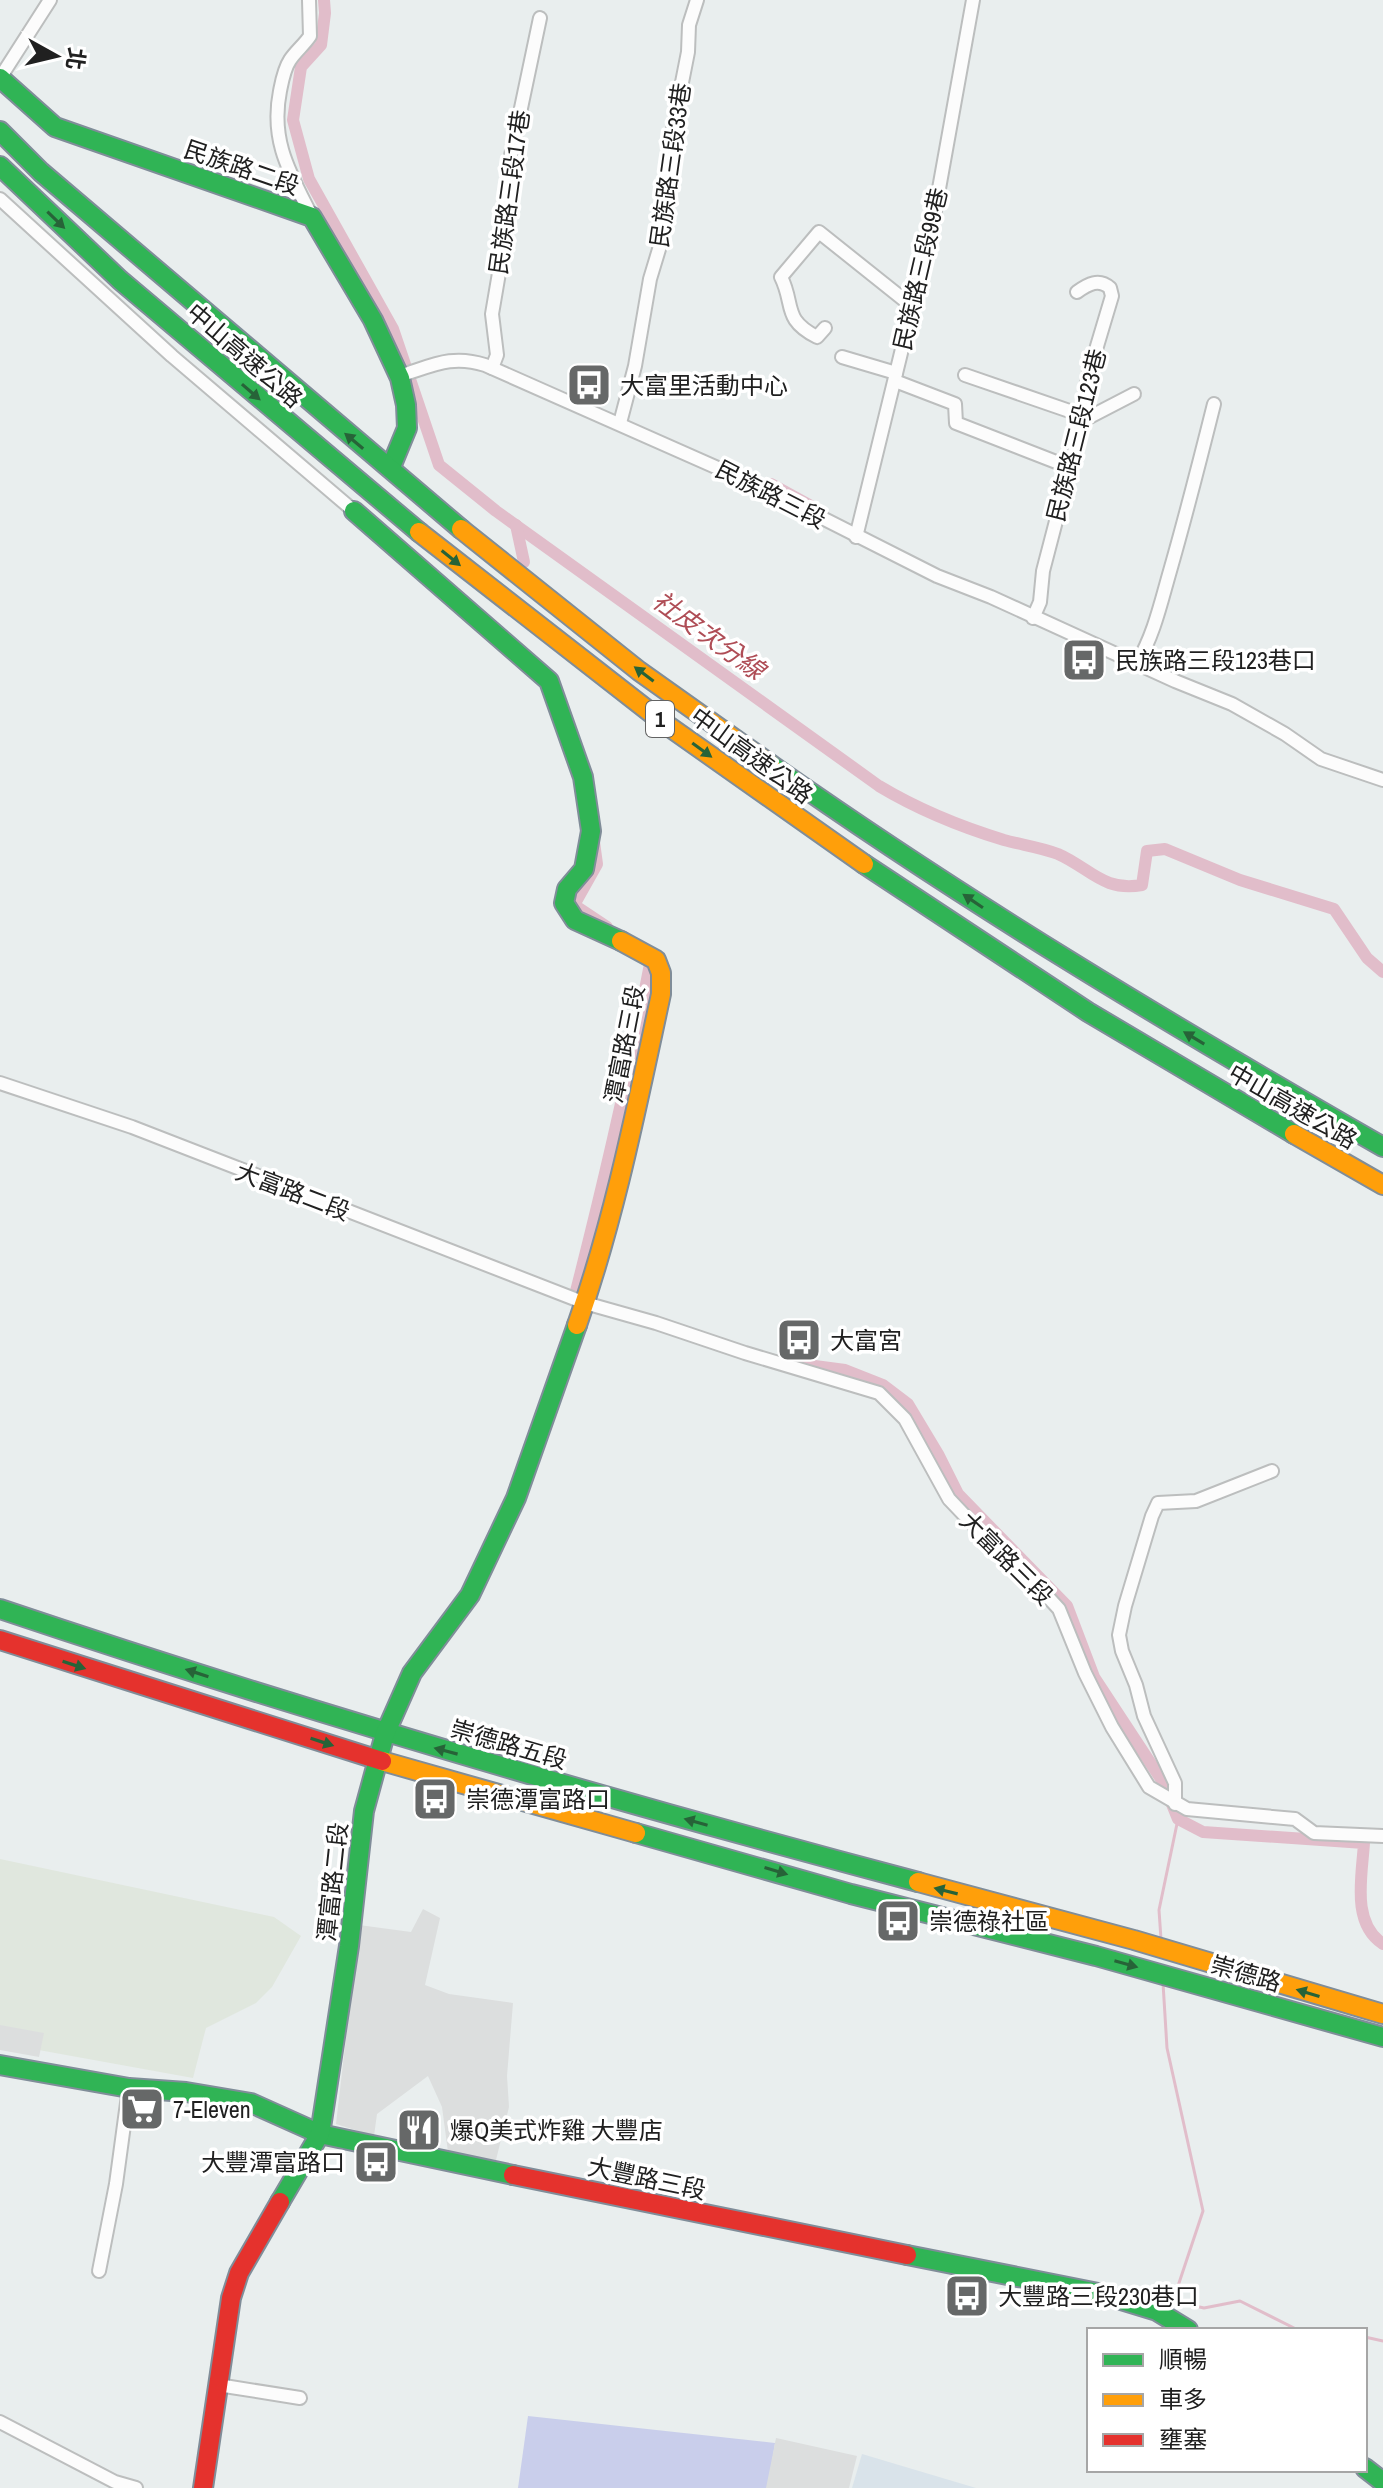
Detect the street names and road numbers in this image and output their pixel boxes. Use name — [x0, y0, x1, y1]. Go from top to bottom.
street label: 民族路三段33巷 — [643, 81, 697, 249]
street label: 民族路三段17巷 — [482, 108, 536, 276]
street label: 民族路二段 — [180, 132, 304, 202]
street label: 民族路三段99巷 — [886, 185, 954, 353]
street label: 中山高速公路 — [180, 296, 310, 414]
street label: 民族路三段123巷 — [1039, 345, 1113, 525]
street label: 民族路三段 — [710, 453, 832, 535]
street label: 中山高速公路 — [684, 700, 820, 810]
road number: 1 — [646, 701, 674, 737]
street label: 潭富路三段 — [597, 982, 651, 1106]
street label: 中山高速公路 — [1223, 1056, 1363, 1156]
street label: 大富路二段 — [231, 1155, 355, 1227]
street label: 大富路三段 — [953, 1504, 1061, 1612]
street label: 崇德路五段 — [447, 1712, 571, 1776]
street label: 潭富路二段 — [310, 1821, 354, 1943]
street label: 崇德路 — [1207, 1948, 1285, 1998]
street label: 大豐路三段 — [585, 2150, 709, 2206]

